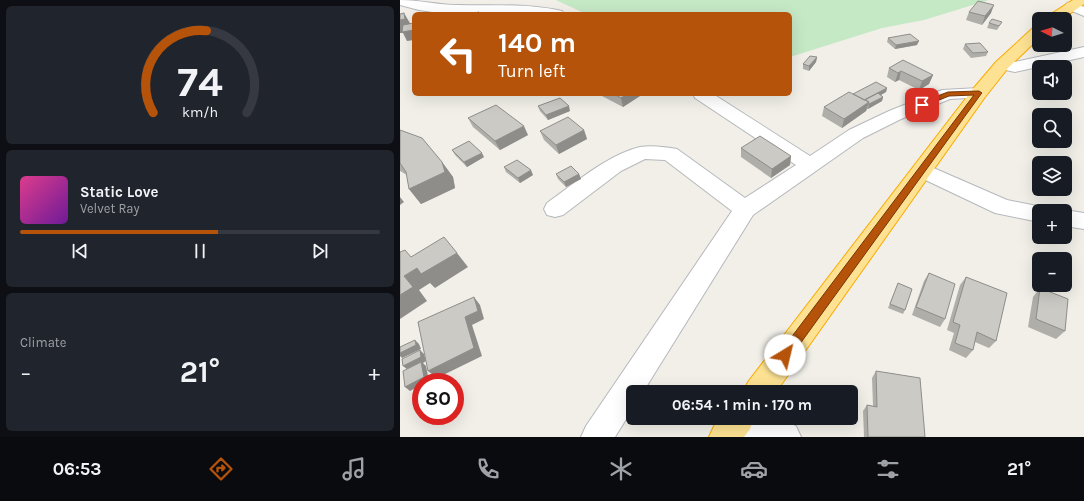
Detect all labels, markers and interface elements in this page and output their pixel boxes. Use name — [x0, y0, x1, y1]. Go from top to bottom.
north arrow — [1032, 12, 1072, 52]
map controls — [1032, 12, 1072, 292]
text: 140 m — [498, 26, 576, 59]
icon: left — [432, 28, 484, 80]
text: 74 — [177, 58, 223, 106]
text: Turn left — [498, 60, 566, 82]
button: sound — [1032, 60, 1072, 100]
pin — [905, 88, 939, 122]
icon: arrive — [911, 94, 933, 116]
text: km/h — [182, 103, 218, 120]
button: search — [1032, 108, 1072, 148]
button: layers — [1032, 156, 1072, 196]
text: Static Love — [80, 183, 158, 201]
text: Velvet Ray — [80, 201, 140, 216]
button: + — [1032, 204, 1072, 244]
icon: previous — [69, 240, 91, 262]
icon: pause — [189, 240, 211, 262]
icon: next — [309, 240, 331, 262]
button: − — [1032, 252, 1072, 292]
position arrow — [764, 334, 806, 376]
text: Climate — [20, 335, 66, 350]
text: 21° — [180, 354, 220, 390]
text: − — [20, 360, 32, 386]
text: + — [368, 360, 380, 386]
speed limit sign: 80 — [412, 373, 464, 425]
text: 06:54 · 1 min · 170 m — [672, 396, 812, 414]
icon: directions — [207, 455, 235, 483]
icon: music — [340, 455, 368, 483]
icon: phone — [474, 455, 502, 483]
icon: climate — [607, 455, 635, 483]
icon: car — [740, 455, 768, 483]
icon: filters — [874, 455, 902, 483]
text: 06:53 — [53, 458, 102, 480]
text: 21° — [1007, 458, 1031, 480]

